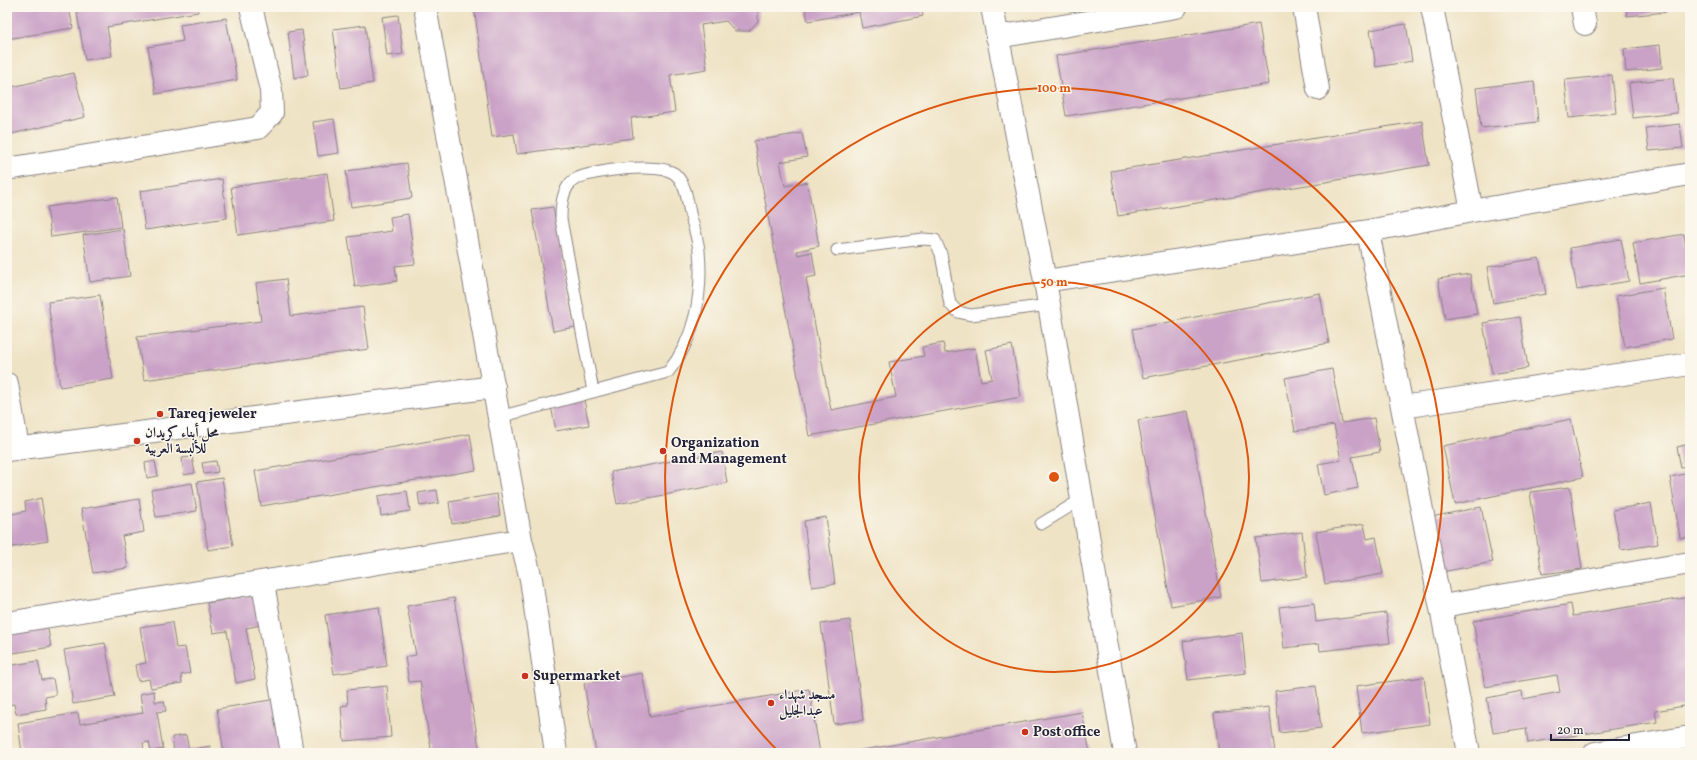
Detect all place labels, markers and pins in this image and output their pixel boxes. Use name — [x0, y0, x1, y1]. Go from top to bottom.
place label: Tareq jeweler — [168, 405, 257, 424]
marker: Tareq jeweler — [155, 409, 165, 419]
place label: محل أبناء كريدان للألبسة العربية — [145, 422, 219, 459]
place label: Organization and Management — [671, 434, 787, 469]
marker: محل أبناء كريدان للألبسة العربية — [132, 436, 142, 446]
marker: Organization and Management — [658, 446, 668, 456]
centre of rings — [1047, 470, 1061, 484]
place label: Supermarket — [533, 667, 621, 686]
marker: Supermarket — [520, 671, 530, 681]
place label: مسجد شهداء عبدالجليل — [779, 686, 836, 721]
marker: مسجد شهداء عبدالجليل — [766, 698, 776, 708]
place label: Post office — [1033, 723, 1101, 742]
marker: Post office — [1020, 727, 1030, 737]

